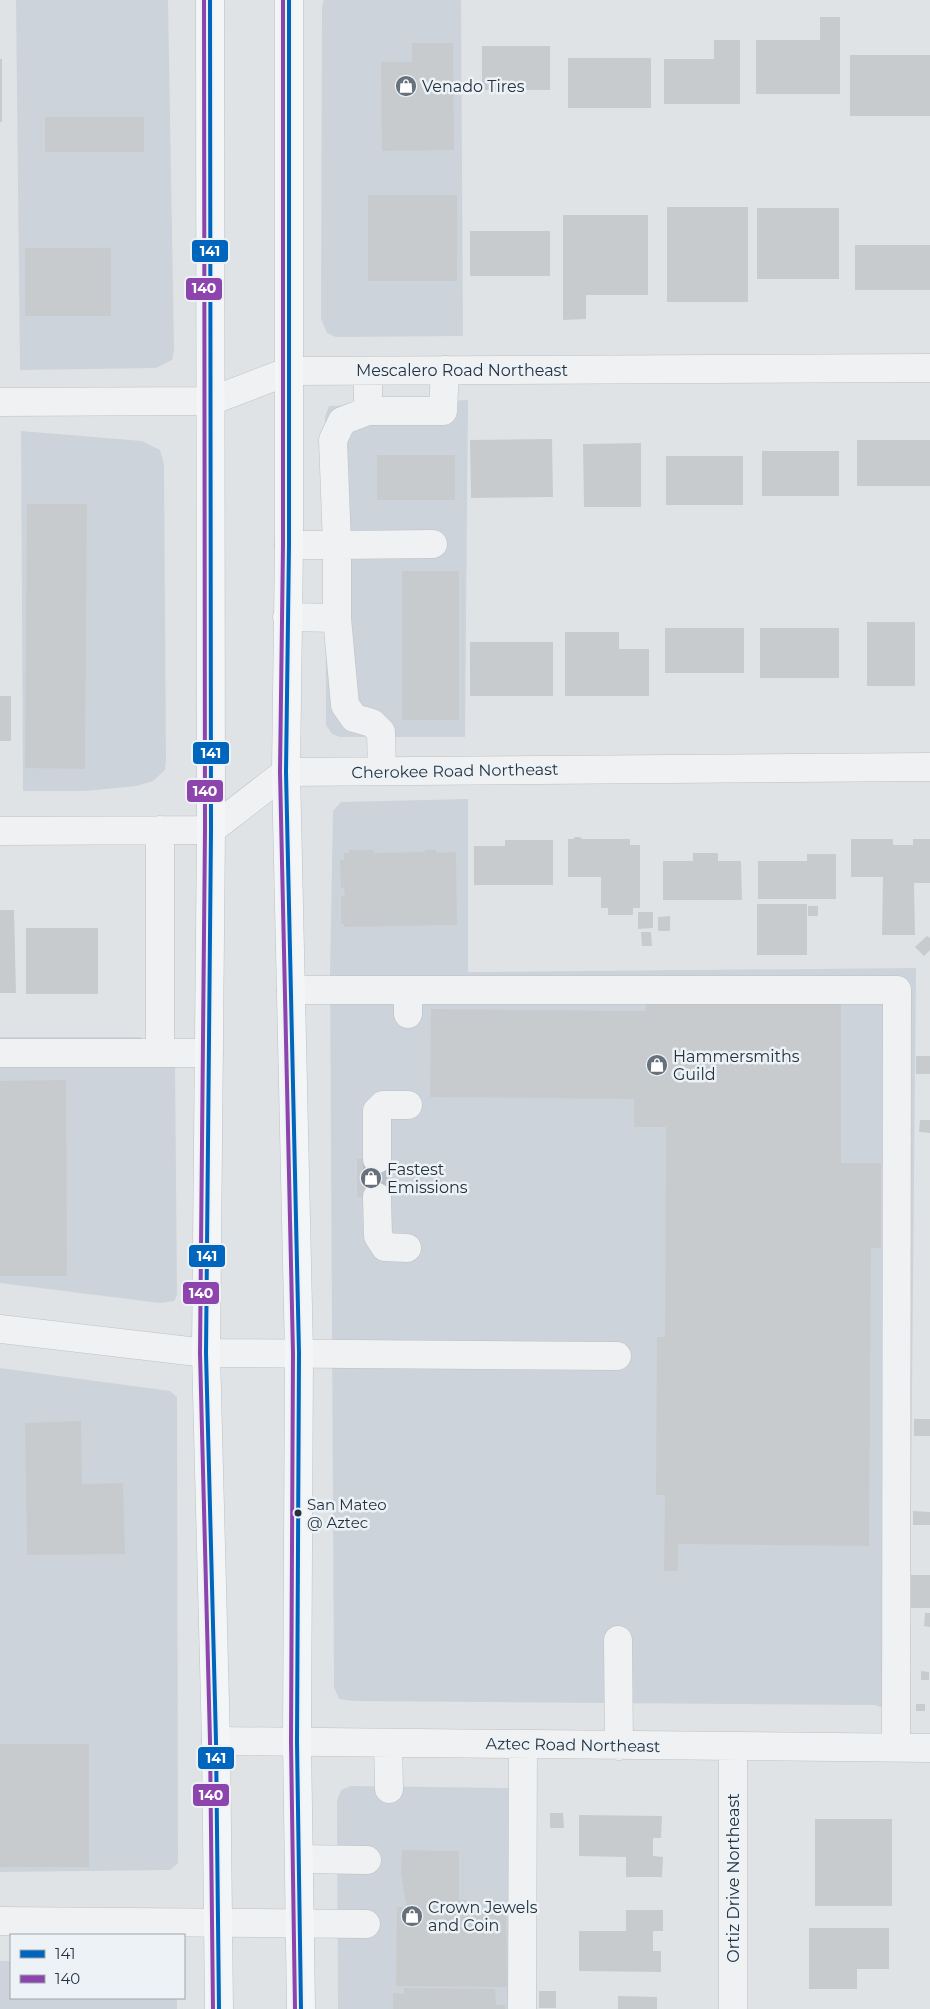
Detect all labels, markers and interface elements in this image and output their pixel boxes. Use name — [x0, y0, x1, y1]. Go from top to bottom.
shop icon: Venado Tires — [394, 74, 418, 98]
place label: Venado Tires — [422, 77, 525, 96]
line badge: 141 — [191, 239, 229, 263]
text: 141 — [200, 242, 220, 260]
line badge: 140 — [185, 277, 223, 301]
text: 140 — [192, 279, 216, 297]
street label: Mescalero Road Northeast — [356, 361, 568, 380]
line badge: 141 — [192, 741, 230, 765]
text: 141 — [201, 744, 221, 762]
street label: Cherokee Road Northeast — [351, 760, 559, 782]
line badge: 140 — [186, 779, 224, 803]
text: 140 — [193, 782, 217, 800]
place label: Hammersmiths Guild — [673, 1047, 800, 1084]
shop icon: Hammersmiths Guild — [645, 1053, 669, 1077]
place label: Fastest Emissions — [387, 1160, 468, 1197]
shop icon: Fastest Emissions — [359, 1166, 383, 1190]
line badge: 141 — [188, 1244, 226, 1268]
text: 141 — [197, 1247, 217, 1265]
line badge: 140 — [182, 1281, 220, 1305]
text: 140 — [189, 1284, 213, 1302]
place label: San Mateo @ Aztec — [307, 1495, 387, 1532]
marker: San Mateo @ Aztec — [293, 1508, 303, 1518]
street label: Aztec Road Northeast — [485, 1734, 661, 1756]
line badge: 141 — [197, 1746, 235, 1770]
text: 141 — [206, 1749, 226, 1767]
line badge: 140 — [192, 1783, 230, 1807]
text: 140 — [199, 1786, 223, 1804]
street label: Ortiz Drive Northeast — [724, 1793, 743, 1963]
place label: Crown Jewels and Coin — [428, 1898, 538, 1935]
shop icon: Crown Jewels and Coin — [400, 1904, 424, 1928]
legend — [10, 1934, 185, 1999]
text: 141 — [55, 1944, 75, 1963]
text: 140 — [55, 1969, 80, 1988]

